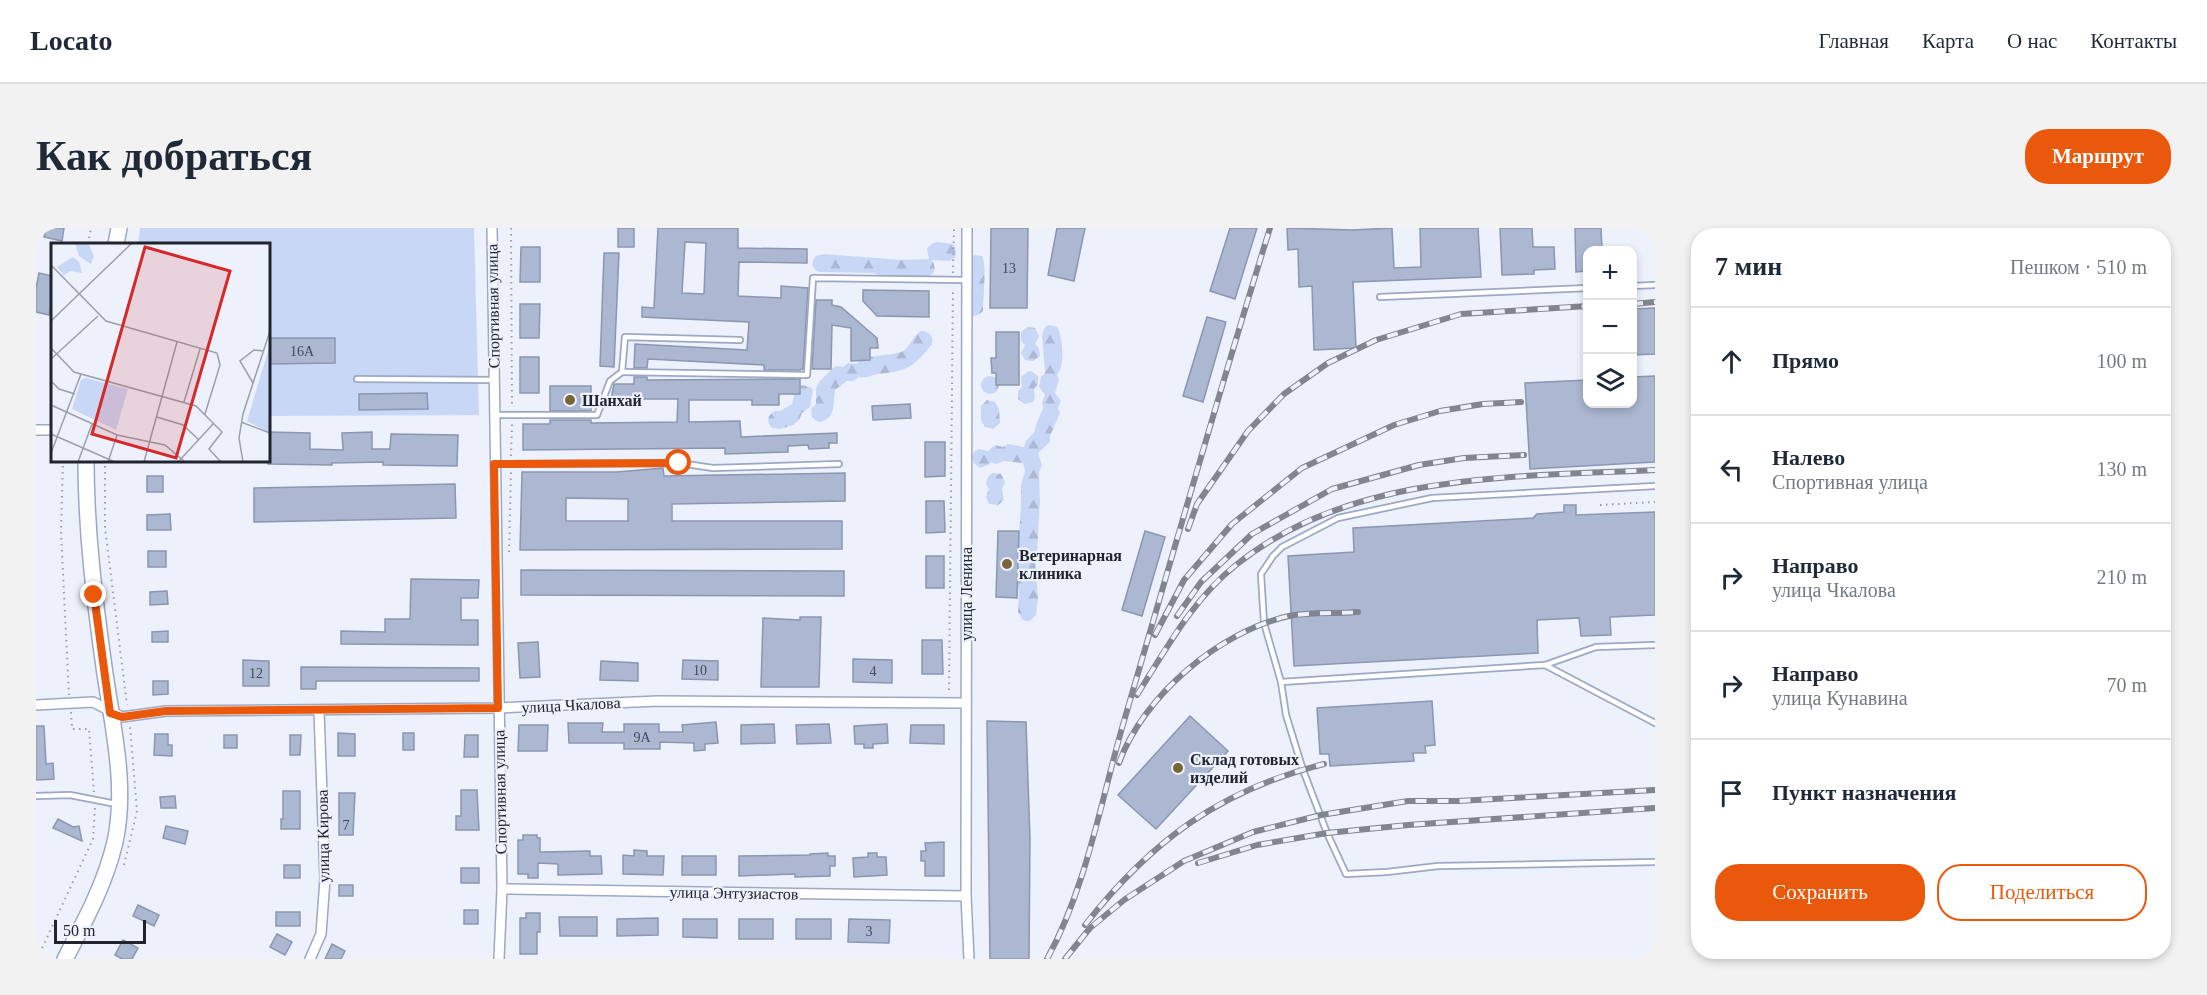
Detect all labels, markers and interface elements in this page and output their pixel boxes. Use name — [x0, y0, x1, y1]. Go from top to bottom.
text: Locato — [30, 25, 112, 56]
text: Главная — [1819, 29, 1889, 53]
text: Карта — [1922, 29, 1974, 53]
text: О нас — [2007, 29, 2057, 53]
text: Контакты — [2090, 29, 2177, 53]
button: Маршрут — [2025, 129, 2171, 184]
text: Как добраться — [36, 133, 312, 179]
inset map — [51, 243, 270, 462]
street label: Спортивная улица — [483, 244, 504, 368]
map controls — [1583, 246, 1637, 408]
button: + — [1583, 246, 1637, 300]
text: 7 мин — [1715, 252, 1782, 281]
text: Пешком · 510 m — [2010, 256, 2147, 278]
house number: 13 — [1002, 261, 1016, 276]
button: − — [1583, 300, 1637, 354]
house number: 16А — [290, 344, 315, 359]
icon: ahead — [1715, 345, 1748, 378]
text: Прямо — [1772, 348, 1839, 373]
text: 100 m — [2096, 350, 2147, 372]
button: layers — [1583, 354, 1637, 408]
place label: Шанхай — [582, 392, 642, 409]
marker: Шанхай — [563, 393, 577, 407]
text: Налево — [1772, 445, 1845, 470]
route start — [665, 449, 691, 475]
icon: left — [1715, 453, 1748, 486]
text: 130 m — [2096, 458, 2147, 480]
text: Спортивная улица — [1772, 471, 1928, 493]
street label: улица Ленина — [958, 547, 976, 641]
place label: Ветеринарная клиника — [1019, 547, 1122, 582]
text: Направо — [1772, 553, 1858, 578]
marker: Ветеринарная клиника — [1000, 557, 1014, 571]
icon: right — [1715, 561, 1748, 594]
text: 210 m — [2096, 566, 2147, 588]
text: улица Чкалова — [1772, 579, 1896, 601]
route end — [80, 581, 106, 607]
text: Направо — [1772, 661, 1858, 686]
house number: 10 — [693, 663, 707, 678]
house number: 4 — [870, 664, 877, 679]
house number: 12 — [249, 666, 263, 681]
icon: right — [1715, 669, 1748, 702]
text: 70 m — [2106, 674, 2147, 696]
text: улица Кунавина — [1772, 687, 1908, 709]
street label: улица Чкалова — [521, 694, 621, 717]
street label: Спортивная улица — [490, 730, 511, 854]
house number: 9А — [633, 730, 651, 745]
place label: Склад готовых изделий — [1190, 751, 1299, 786]
marker: Склад готовых изделий — [1171, 761, 1185, 775]
icon: arrive — [1715, 777, 1748, 810]
text: Пункт назначения — [1772, 780, 1957, 805]
street label: улица Кирова — [314, 789, 333, 883]
house number: 7 — [343, 818, 350, 833]
button: Сохранить — [1715, 864, 1925, 921]
button: Поделиться — [1937, 864, 2147, 921]
street label: улица Энтузиастов — [669, 883, 799, 904]
scale bar — [54, 917, 146, 944]
text: 50 m — [63, 922, 95, 939]
house number: 3 — [866, 924, 873, 939]

